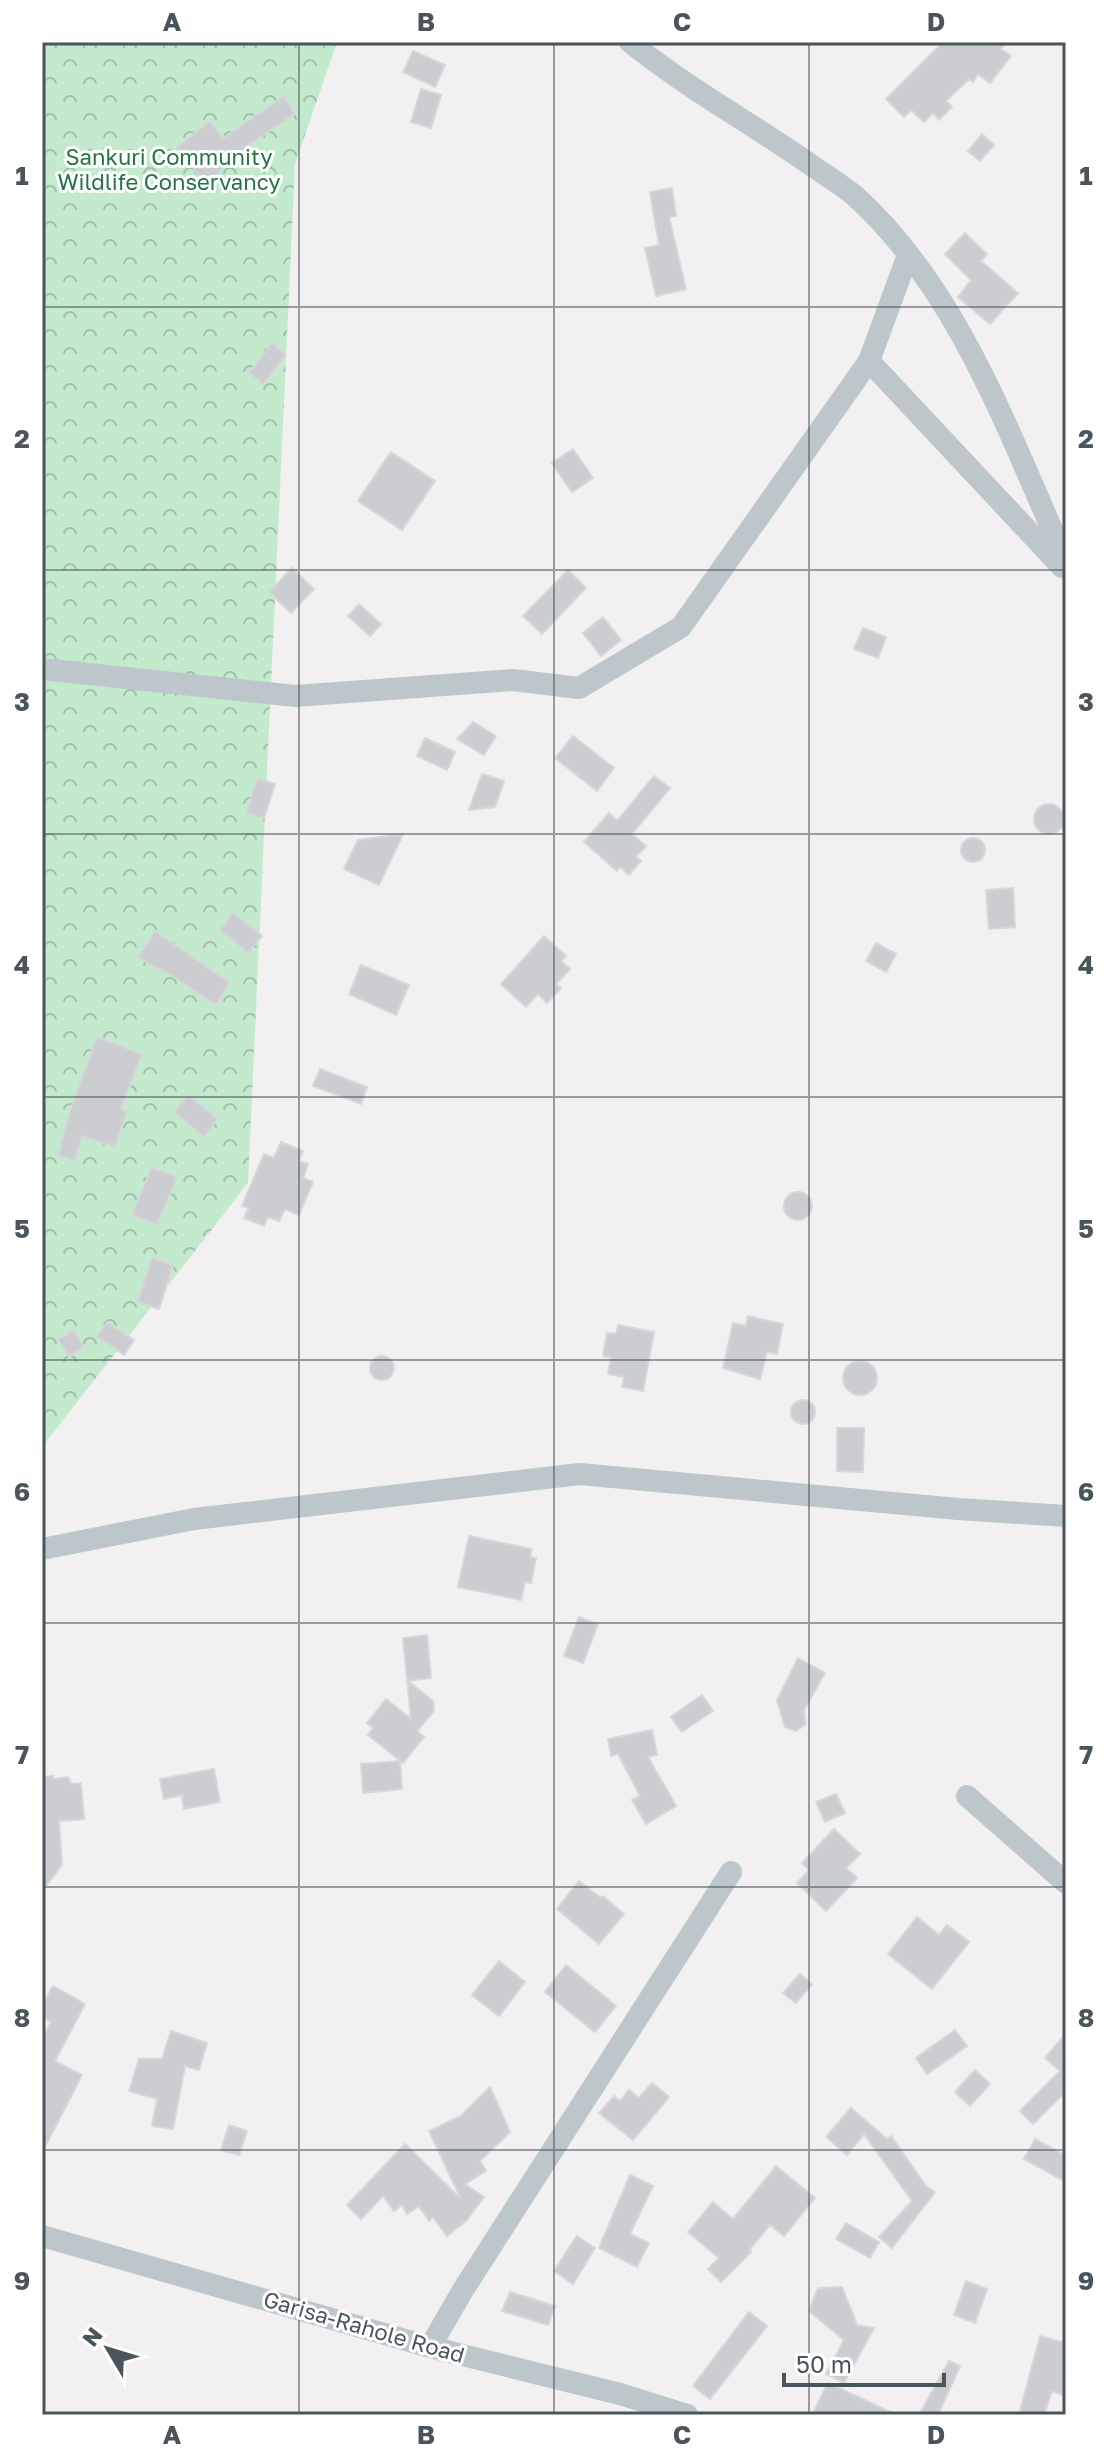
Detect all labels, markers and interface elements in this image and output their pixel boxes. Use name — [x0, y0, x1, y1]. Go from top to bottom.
text: A — [163, 6, 182, 37]
text: B — [417, 6, 435, 37]
text: C — [673, 6, 691, 37]
text: D — [927, 6, 945, 37]
park label: Sankuri Community Wildlife Conservancy — [57, 143, 281, 195]
text: 1 — [15, 160, 29, 191]
text: 1 — [1079, 160, 1093, 191]
text: 2 — [14, 423, 30, 454]
text: 2 — [1078, 423, 1094, 454]
text: 3 — [14, 686, 30, 717]
text: 3 — [1078, 686, 1094, 717]
text: 4 — [14, 949, 30, 980]
text: 4 — [1078, 949, 1094, 980]
text: 5 — [14, 1213, 30, 1244]
text: 5 — [1078, 1213, 1094, 1244]
text: 6 — [14, 1476, 30, 1507]
text: 6 — [1078, 1476, 1094, 1507]
text: 7 — [15, 1739, 29, 1770]
text: 7 — [1079, 1739, 1093, 1770]
text: 8 — [14, 2002, 30, 2033]
text: 8 — [1078, 2002, 1094, 2033]
text: 9 — [14, 2265, 30, 2296]
text: 9 — [1078, 2265, 1094, 2296]
street label: Garisa-Rahole Road — [261, 2285, 468, 2368]
north arrow — [68, 2309, 148, 2389]
text: N — [76, 2321, 108, 2351]
scale bar — [784, 2337, 944, 2387]
text: 50 m — [796, 2349, 852, 2378]
text: A — [163, 2419, 182, 2450]
text: B — [417, 2419, 435, 2450]
text: C — [673, 2419, 691, 2450]
text: D — [927, 2419, 945, 2450]

